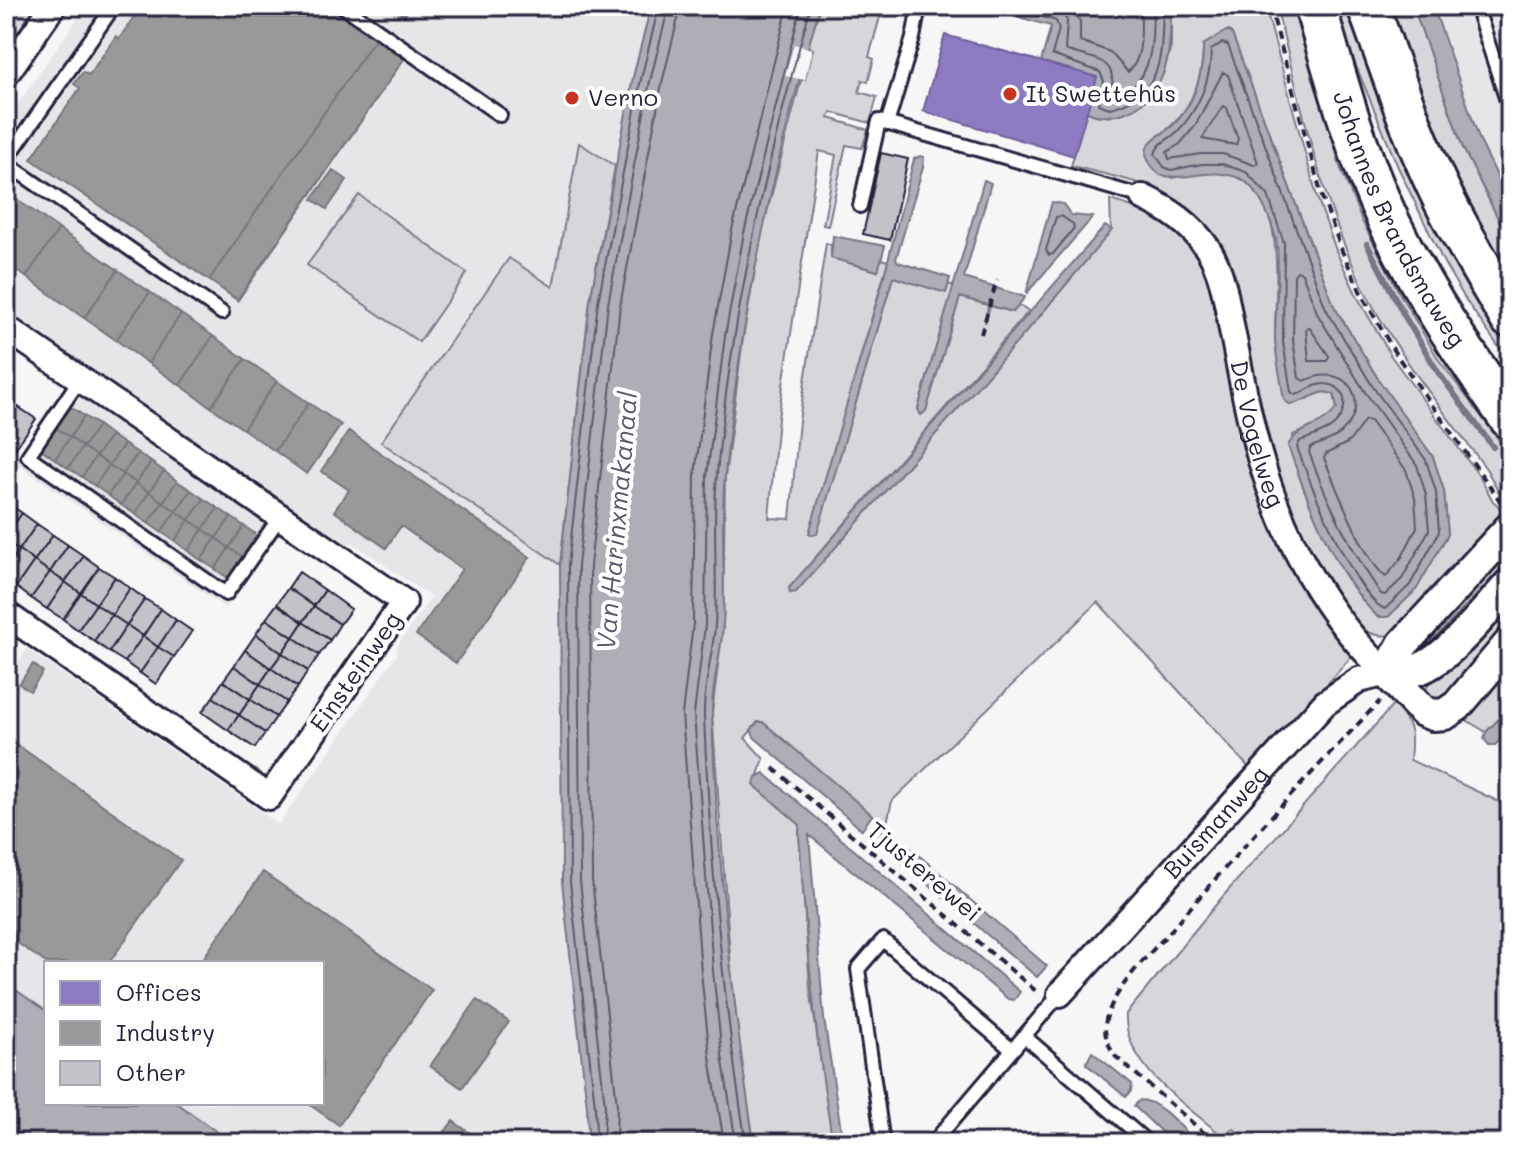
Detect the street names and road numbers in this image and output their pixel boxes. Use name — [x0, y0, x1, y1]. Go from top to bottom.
street label: Johannes Brandsmaweg — [1327, 87, 1474, 352]
street label: De Vogelweg — [1224, 357, 1293, 511]
street label: Einsteinweg — [302, 605, 407, 737]
street label: Buismanweg — [1156, 759, 1274, 884]
street label: Tjusterewei — [862, 814, 988, 928]

